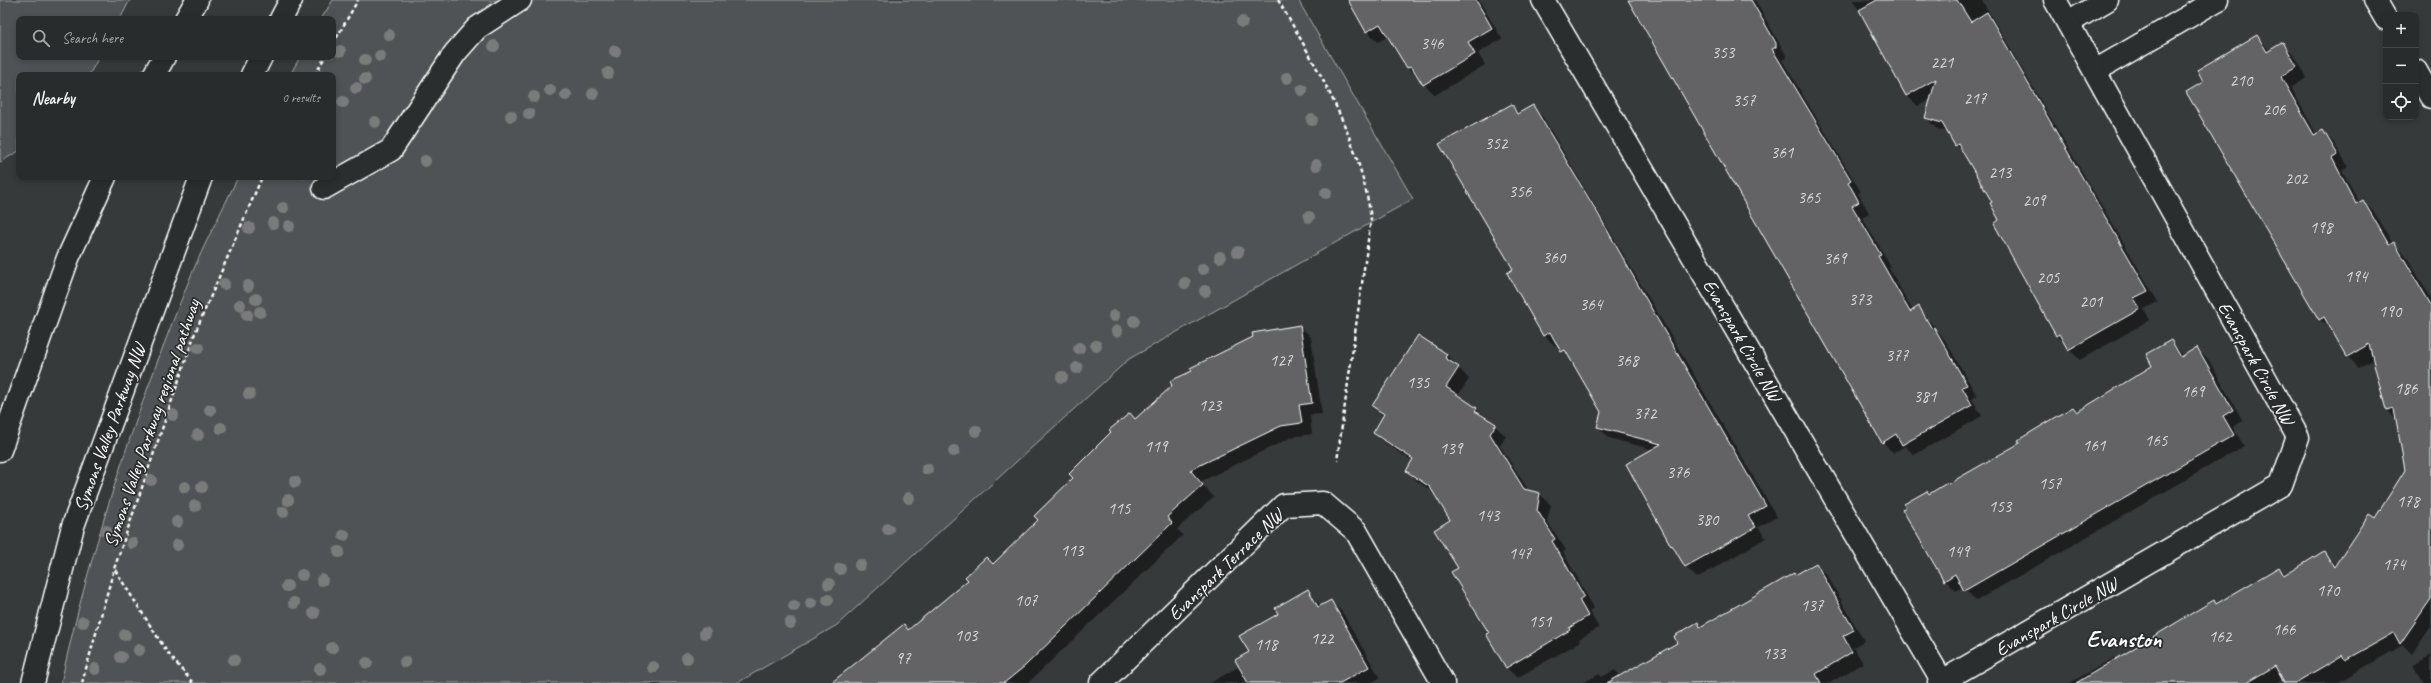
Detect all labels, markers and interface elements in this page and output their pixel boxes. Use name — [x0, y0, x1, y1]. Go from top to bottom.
map controls — [2383, 12, 2419, 120]
button: + — [2383, 12, 2419, 48]
search box — [16, 16, 336, 60]
icon: search — [30, 27, 52, 49]
text: Search here — [62, 29, 123, 48]
house number: 346 — [1421, 33, 1445, 54]
house number: 353 — [1712, 42, 1736, 63]
button: − — [2383, 48, 2419, 84]
house number: 221 — [1931, 52, 1955, 73]
house number: 210 — [2230, 70, 2254, 91]
button: locate — [2383, 84, 2419, 120]
text: Nearby — [32, 88, 75, 109]
house number: 217 — [1964, 88, 1988, 109]
text: 0 results — [282, 90, 320, 106]
house number: 357 — [1733, 90, 1757, 111]
house number: 206 — [2263, 99, 2287, 120]
house number: 352 — [1485, 133, 1509, 154]
house number: 361 — [1771, 142, 1795, 163]
house number: 213 — [1989, 162, 2013, 183]
house number: 202 — [2285, 168, 2309, 189]
house number: 356 — [1509, 181, 1533, 202]
house number: 365 — [1798, 187, 1822, 208]
house number: 209 — [2023, 190, 2047, 211]
house number: 198 — [2310, 217, 2335, 238]
house number: 360 — [1543, 247, 1567, 268]
house number: 369 — [1824, 248, 1848, 269]
house number: 194 — [2345, 266, 2370, 287]
house number: 205 — [2037, 267, 2061, 288]
street label: Evanspark Circle NW — [1697, 275, 1788, 408]
house number: 373 — [1849, 289, 1873, 310]
house number: 201 — [2080, 291, 2104, 312]
house number: 364 — [1580, 294, 1605, 315]
street label: Symons Valley Parkway regional pathway — [98, 295, 206, 550]
street label: Evanspark Circle NW — [2212, 298, 2301, 431]
house number: 190 — [2379, 301, 2403, 322]
street label: Symons Valley Parkway NW — [68, 338, 152, 514]
house number: 377 — [1886, 345, 1910, 366]
house number: 127 — [1270, 350, 1294, 371]
house number: 368 — [1616, 350, 1641, 371]
house number: 135 — [1407, 372, 1431, 393]
house number: 186 — [2395, 378, 2419, 399]
house number: 169 — [2182, 381, 2206, 402]
house number: 381 — [1914, 386, 1938, 407]
house number: 123 — [1199, 395, 1223, 416]
house number: 372 — [1634, 403, 1658, 424]
house number: 165 — [2145, 430, 2169, 451]
house number: 161 — [2083, 435, 2107, 456]
house number: 119 — [1145, 436, 1169, 457]
house number: 139 — [1440, 438, 1464, 459]
house number: 376 — [1667, 462, 1691, 483]
house number: 157 — [2039, 473, 2063, 494]
house number: 178 — [2397, 491, 2422, 512]
house number: 153 — [1989, 496, 2013, 517]
house number: 115 — [1108, 498, 1132, 519]
street label: Evanspark Terrace NW — [1163, 502, 1290, 626]
house number: 143 — [1477, 505, 1501, 526]
house number: 380 — [1696, 509, 1720, 530]
house number: 113 — [1061, 540, 1085, 561]
house number: 149 — [1947, 541, 1971, 562]
house number: 147 — [1509, 543, 1533, 564]
house number: 174 — [2383, 554, 2408, 575]
street label: Evanspark Circle NW — [1991, 571, 2124, 662]
house number: 170 — [2317, 580, 2341, 601]
house number: 107 — [1015, 590, 1039, 611]
house number: 137 — [1801, 595, 1825, 616]
house number: 151 — [1529, 611, 1553, 632]
house number: 166 — [2273, 619, 2297, 640]
house number: 103 — [955, 625, 979, 646]
district label: Evanston — [2087, 625, 2162, 654]
house number: 162 — [2209, 626, 2233, 647]
house number: 122 — [1311, 628, 1335, 649]
house number: 118 — [1255, 634, 1280, 655]
house number: 133 — [1763, 643, 1787, 664]
house number: 97 — [895, 648, 912, 669]

